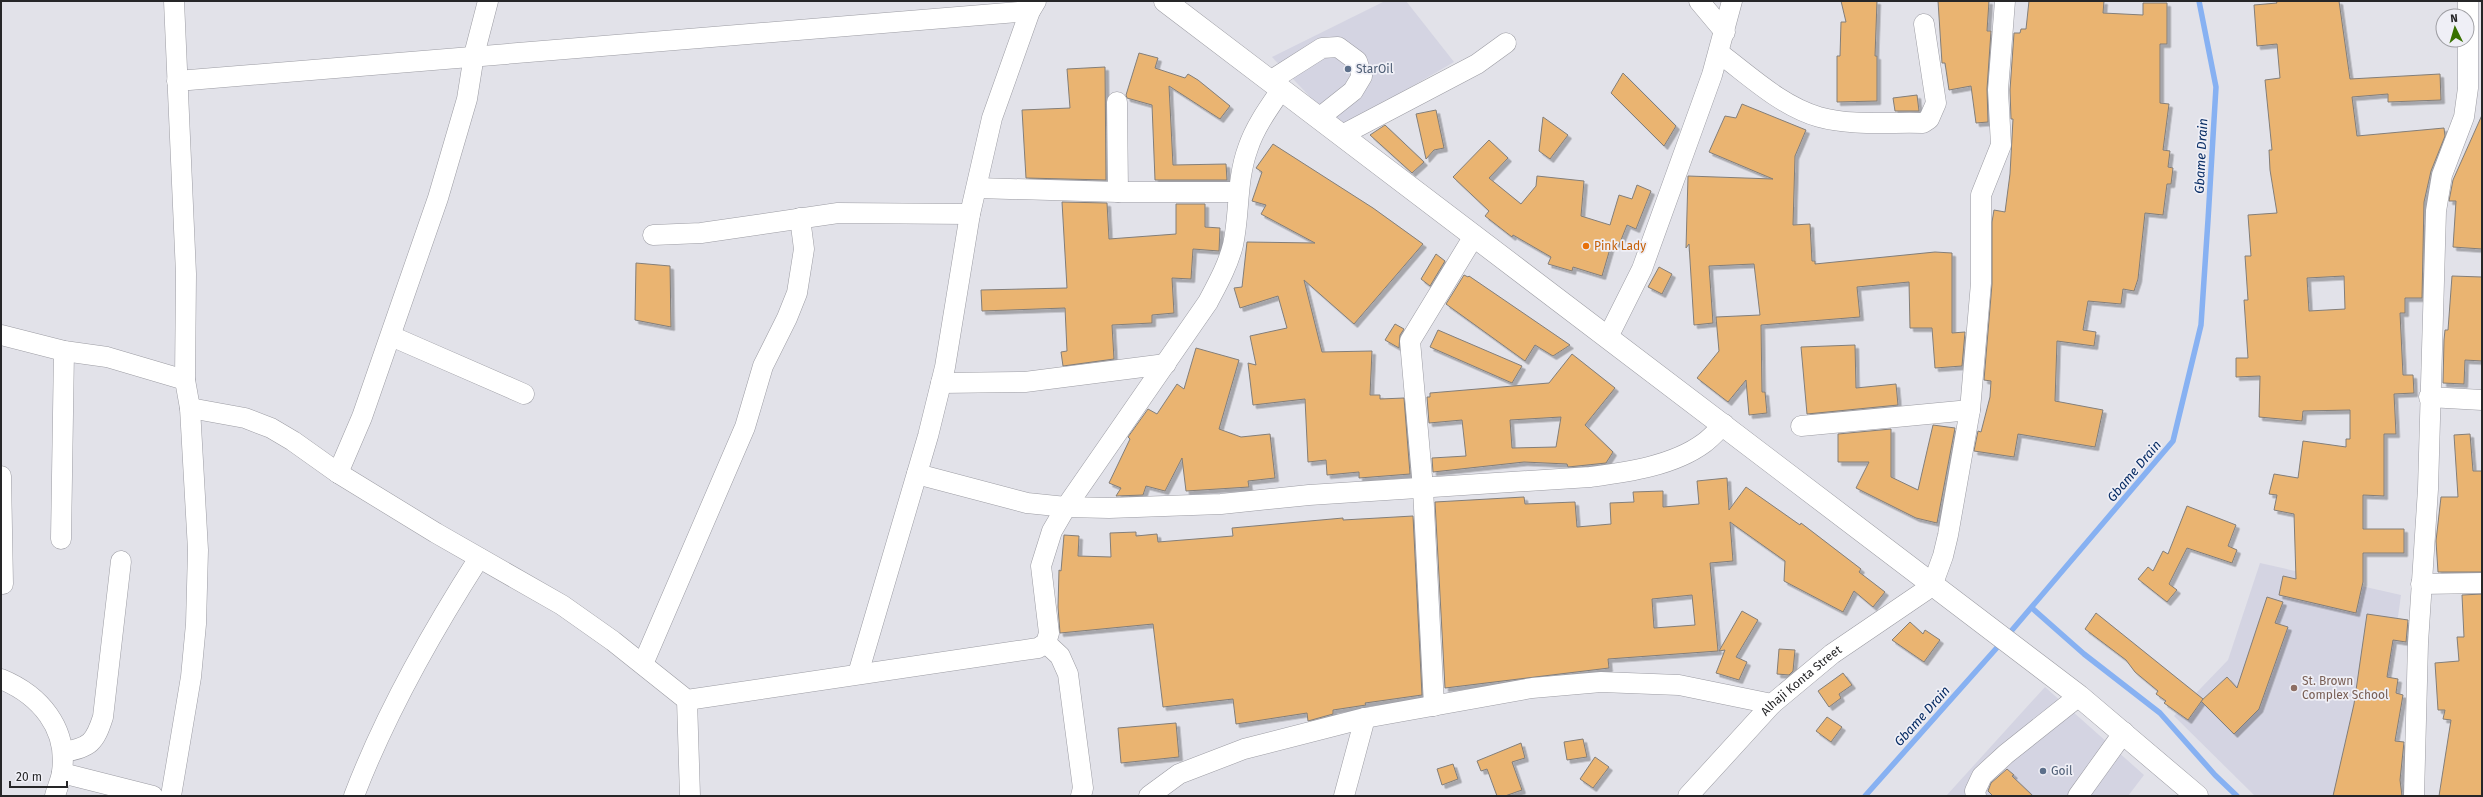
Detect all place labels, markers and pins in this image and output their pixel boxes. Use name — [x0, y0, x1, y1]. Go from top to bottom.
place label: StarOil — [1356, 62, 1394, 76]
marker: StarOil — [1343, 64, 1353, 74]
place label: Pink Lady — [1594, 239, 1646, 253]
marker: Pink Lady — [1581, 241, 1591, 251]
place label: St. Brown Complex School — [2302, 674, 2389, 702]
marker: St. Brown Complex School — [2289, 683, 2299, 693]
place label: Goil — [2051, 764, 2073, 778]
marker: Goil — [2038, 766, 2048, 776]

